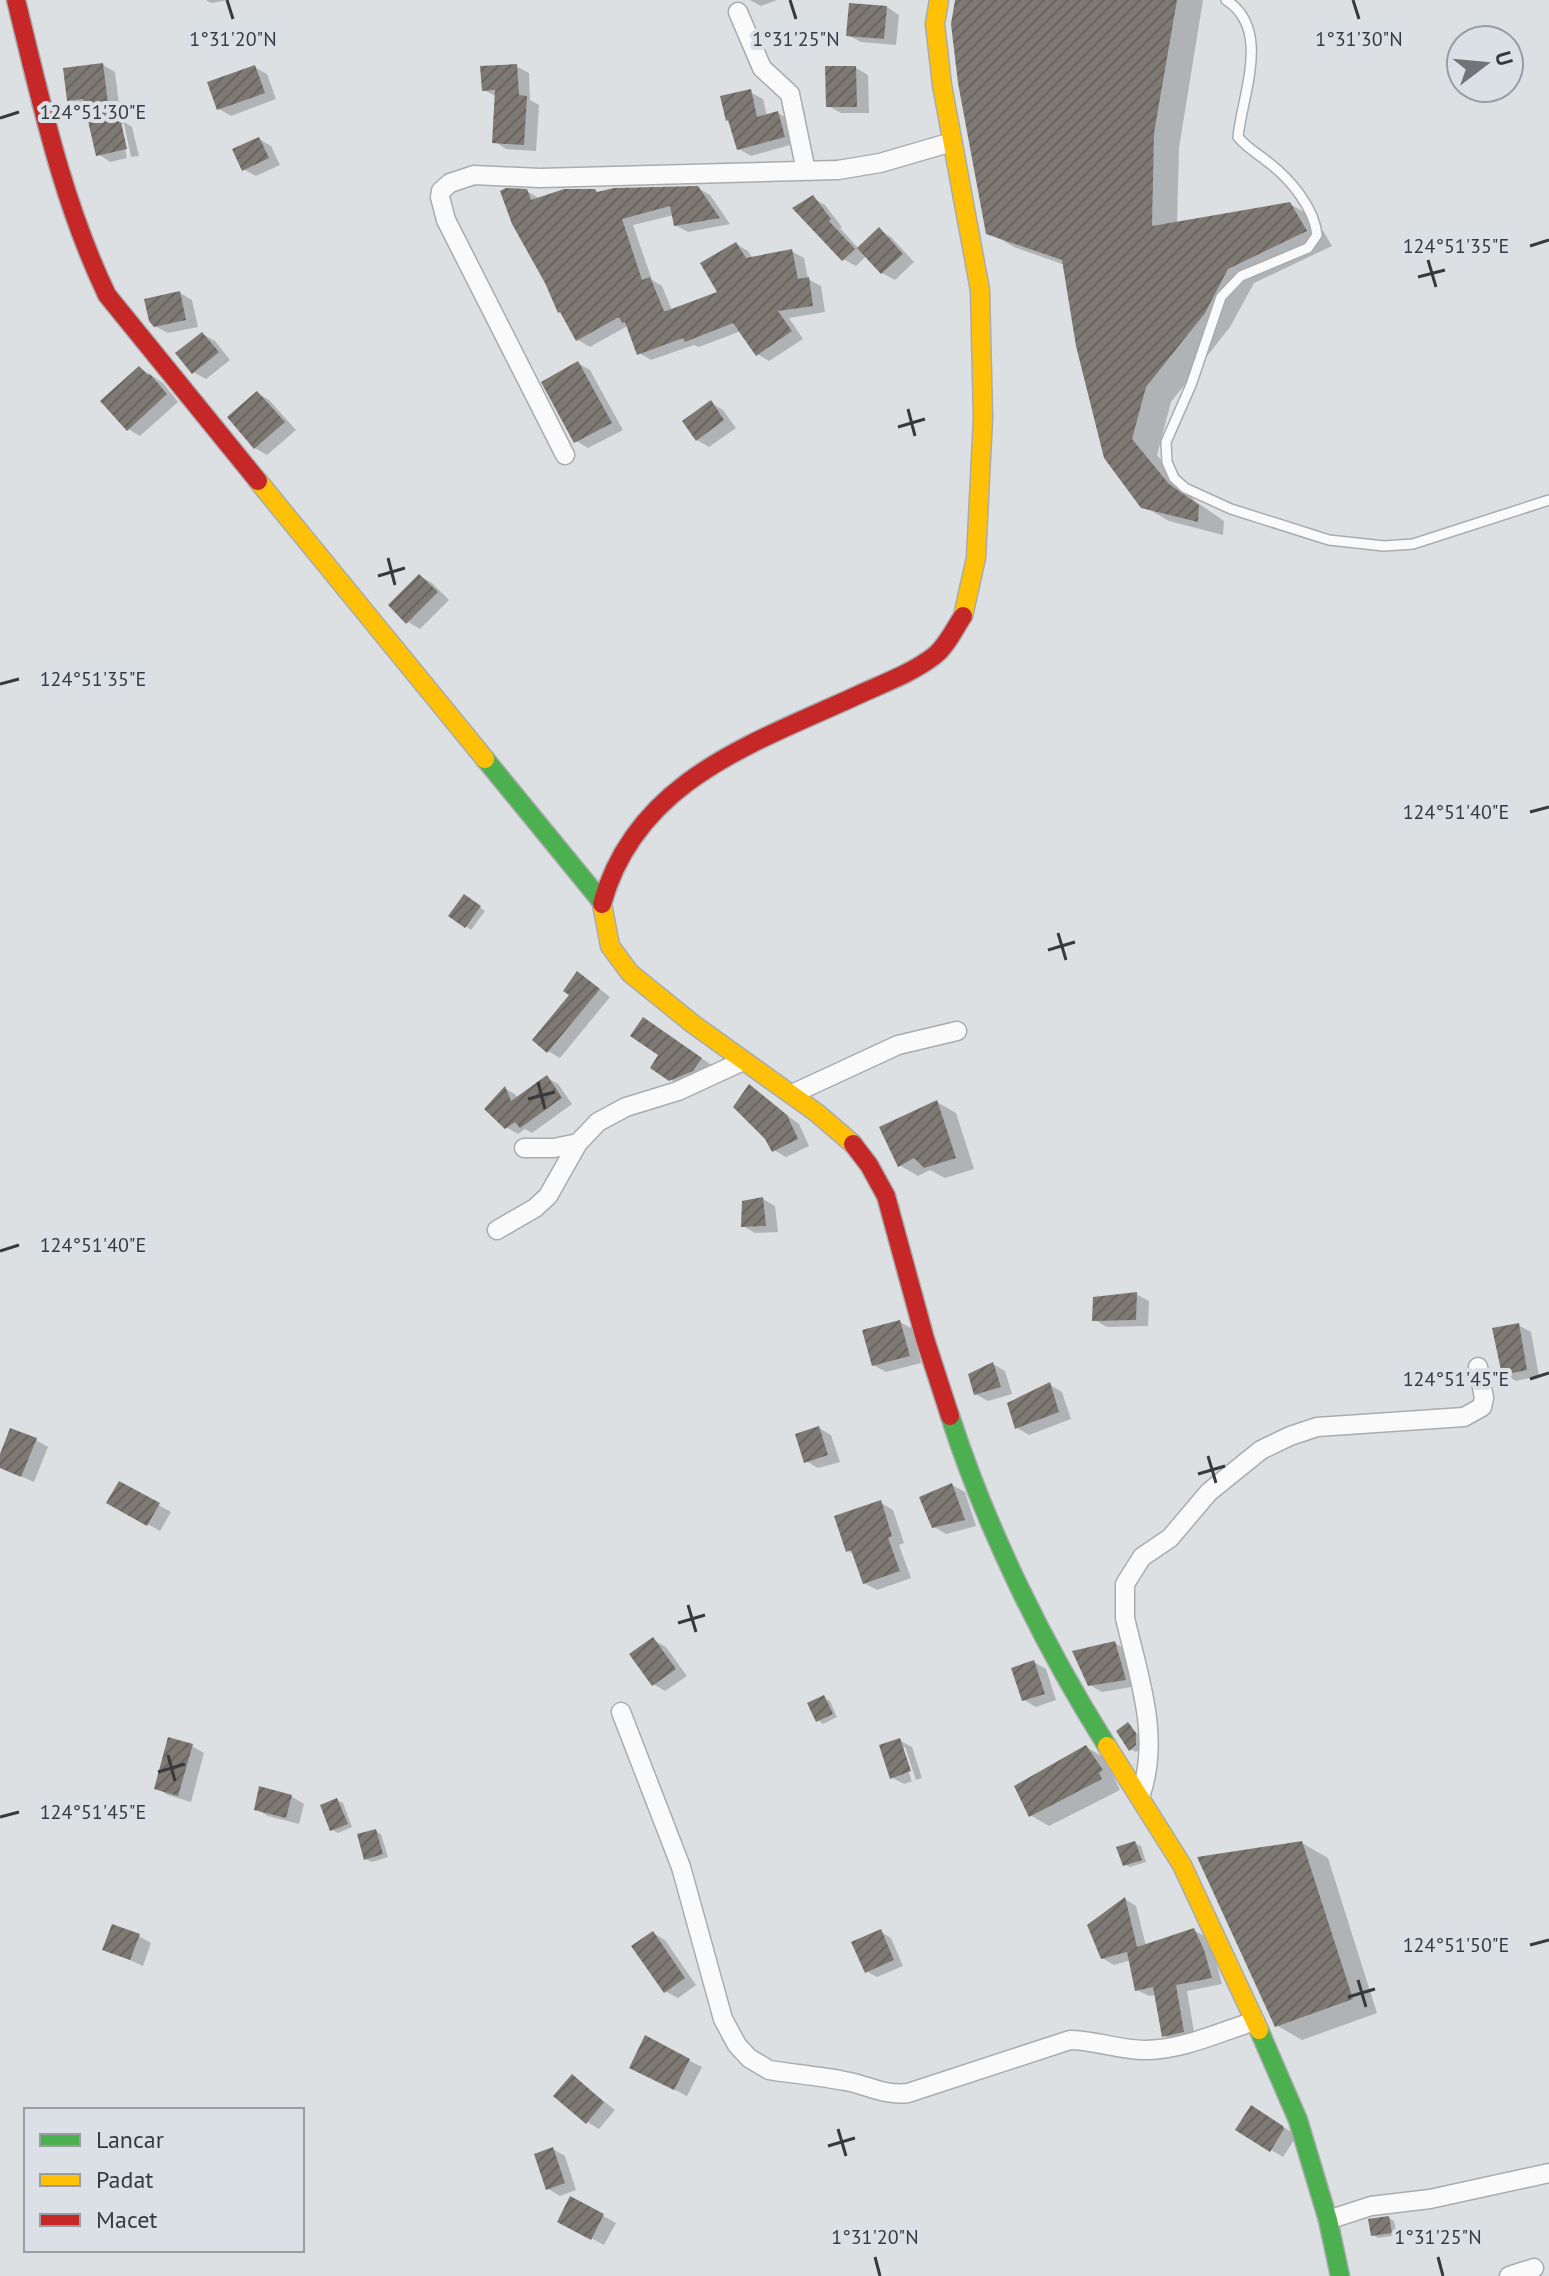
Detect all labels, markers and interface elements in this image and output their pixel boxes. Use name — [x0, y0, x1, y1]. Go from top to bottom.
north arrow — [1445, 24, 1525, 104]
text: 1°31'20"N — [189, 26, 277, 52]
text: 1°31'25"N — [752, 26, 840, 52]
text: 1°31'30"N — [1315, 26, 1403, 52]
text: U — [1489, 48, 1520, 69]
text: 124°51'30"E — [40, 99, 146, 125]
text: 124°51'35"E — [1403, 233, 1509, 259]
text: 124°51'35"E — [40, 666, 146, 692]
text: 124°51'40"E — [1403, 799, 1509, 825]
text: 124°51'40"E — [40, 1232, 146, 1258]
text: 124°51'45"E — [1403, 1366, 1509, 1392]
text: 124°51'45"E — [40, 1799, 146, 1825]
text: 124°51'50"E — [1403, 1932, 1509, 1958]
legend — [24, 2108, 304, 2252]
text: Lancar — [96, 2124, 164, 2155]
text: Padat — [96, 2164, 153, 2195]
text: Macet — [96, 2204, 158, 2235]
text: 1°31'20"N — [831, 2224, 919, 2250]
text: 1°31'25"N — [1394, 2224, 1482, 2250]

